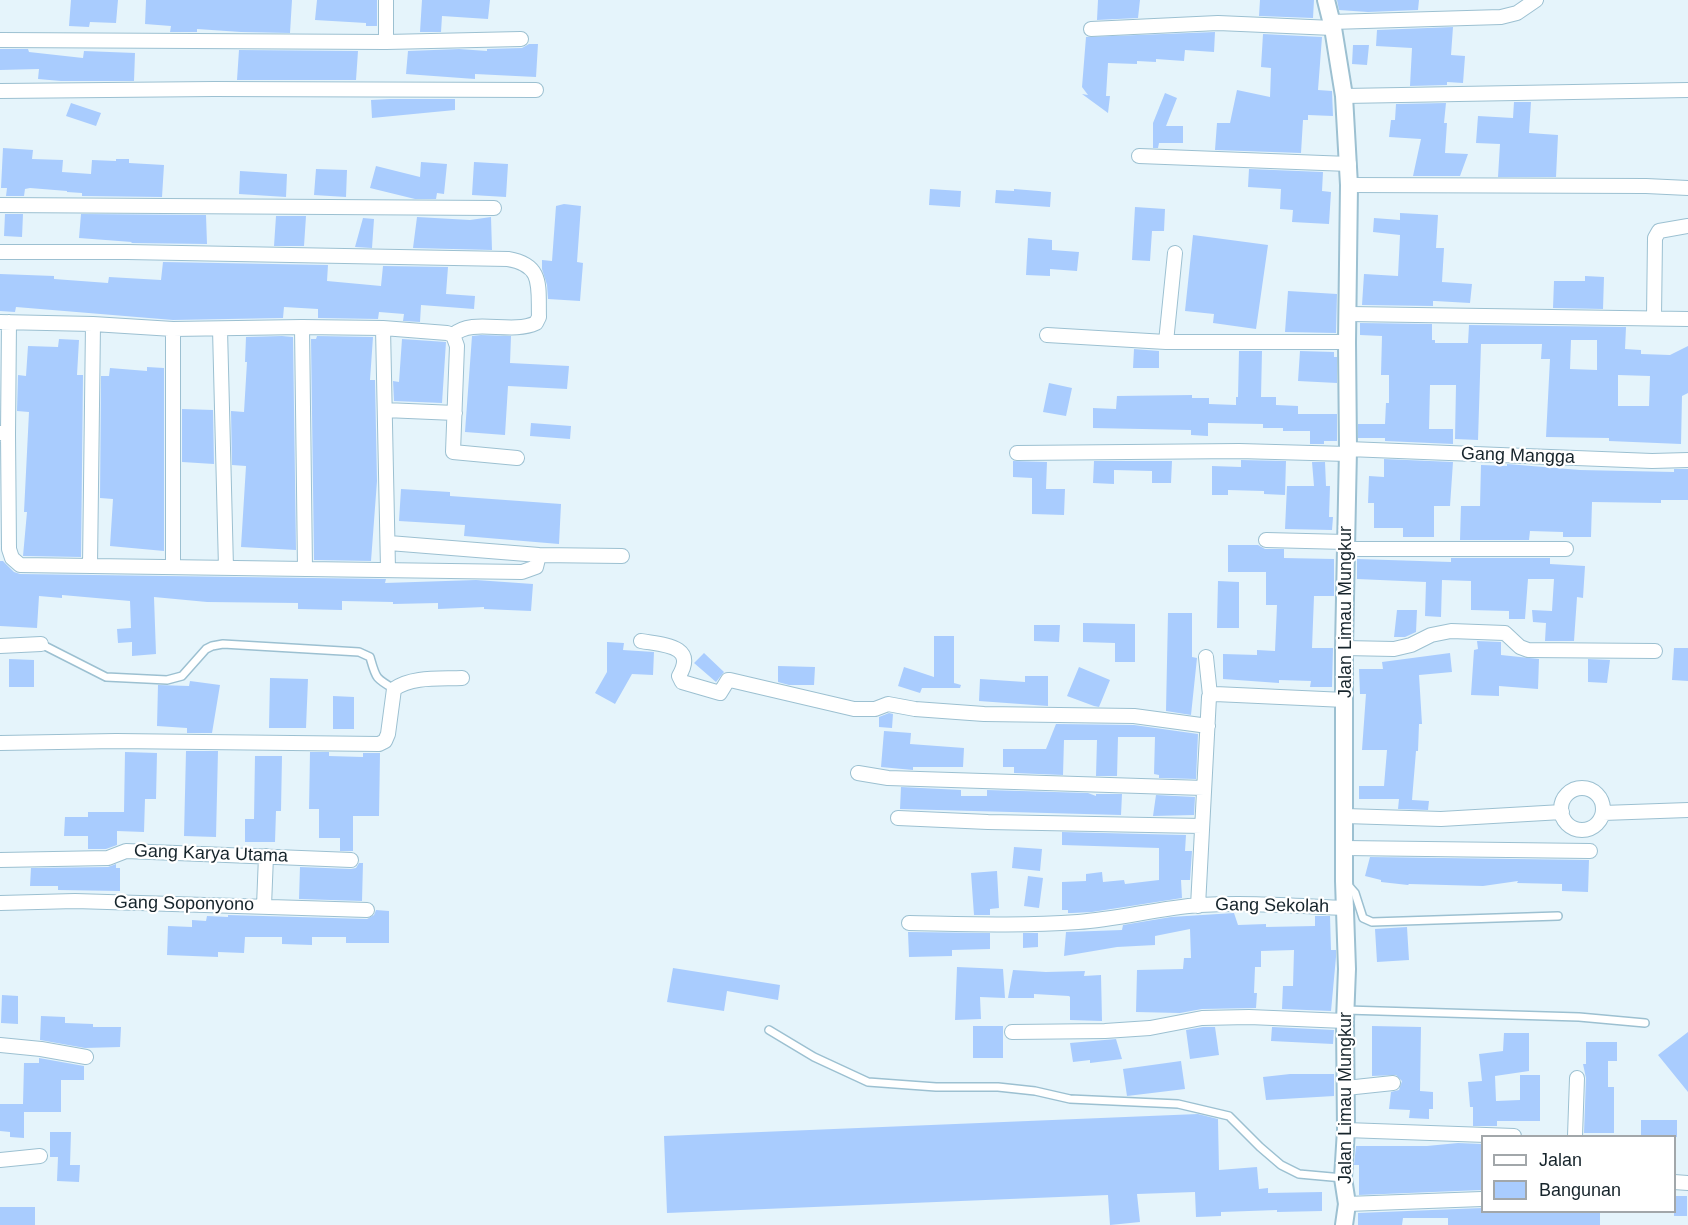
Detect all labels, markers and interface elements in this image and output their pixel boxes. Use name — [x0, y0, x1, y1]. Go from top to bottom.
street label: Gang Mangga — [1461, 443, 1575, 469]
street label: Jalan Limau Mungkur — [1335, 526, 1357, 698]
street label: Gang Karya Utama — [134, 841, 288, 867]
street label: Gang Soponyono — [114, 892, 254, 916]
street label: Gang Sekolah — [1215, 894, 1329, 918]
street label: Jalan Limau Mungkur — [1335, 1012, 1357, 1184]
legend — [1481, 1135, 1676, 1213]
text: Jalan — [1539, 1150, 1582, 1170]
text: Bangunan — [1539, 1180, 1621, 1200]

